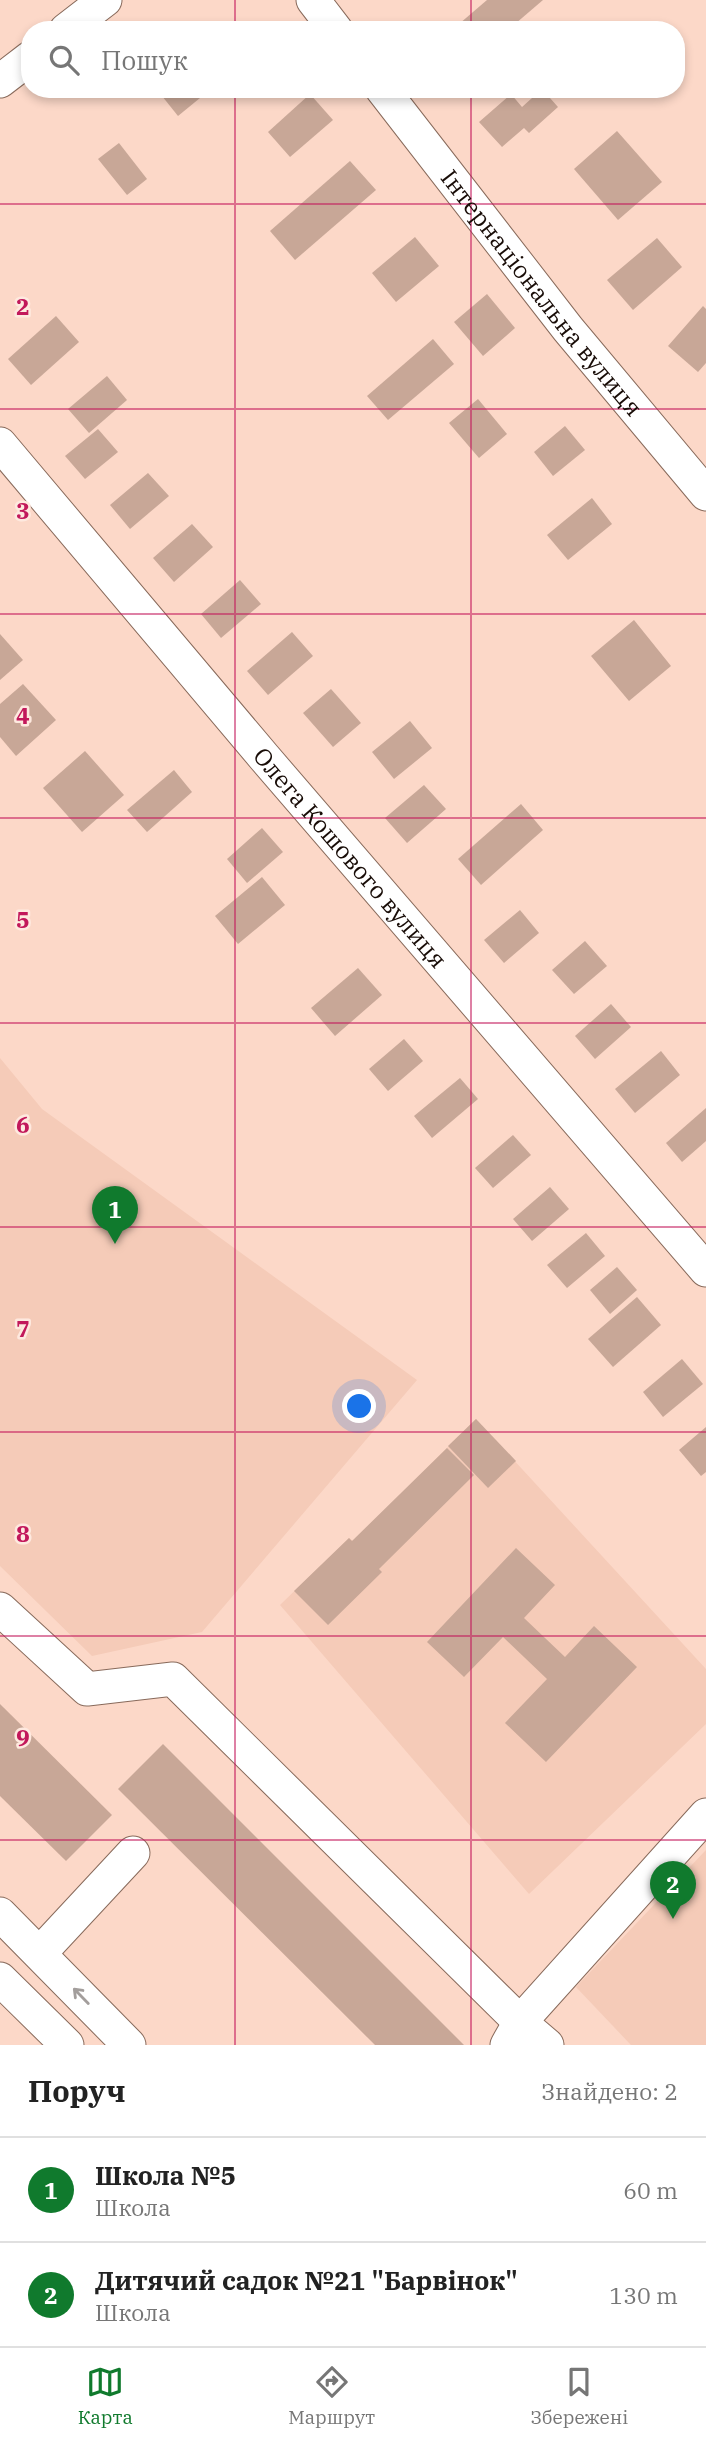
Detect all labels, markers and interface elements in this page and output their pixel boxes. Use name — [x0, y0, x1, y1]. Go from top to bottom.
search box — [21, 21, 685, 98]
icon: search — [45, 41, 83, 79]
text: Пошук — [101, 43, 188, 77]
street label: Інтернаціональна вулиця — [434, 163, 650, 423]
text: 2 — [16, 291, 30, 321]
text: 3 — [16, 495, 30, 525]
text: 4 — [16, 700, 30, 730]
street label: Олега Кошового вулиця — [246, 740, 455, 975]
text: 5 — [16, 904, 30, 934]
text: 6 — [16, 1109, 30, 1139]
pin: 1 — [92, 1186, 138, 1244]
text: 7 — [16, 1313, 30, 1343]
your location — [342, 1389, 376, 1423]
text: 8 — [16, 1518, 30, 1548]
text: 9 — [16, 1722, 30, 1752]
pin: 2 — [650, 1861, 696, 1919]
one-way arrow — [73, 1988, 90, 2005]
text: Поруч — [28, 2071, 125, 2110]
text: Знайдено: 2 — [541, 2076, 678, 2106]
text: Школа №5 — [95, 2158, 236, 2192]
text: 1 — [44, 2175, 58, 2205]
text: 60 m — [623, 2175, 678, 2205]
text: Школа — [95, 2192, 171, 2222]
text: Дитячий садок №21 "Барвінок" — [95, 2263, 518, 2297]
text: 2 — [44, 2280, 58, 2310]
text: 130 m — [609, 2280, 678, 2310]
text: Школа — [95, 2297, 171, 2327]
tab: Карта — [78, 2363, 133, 2429]
tab: Маршрут — [288, 2363, 375, 2429]
tab: Збережені — [530, 2363, 628, 2429]

